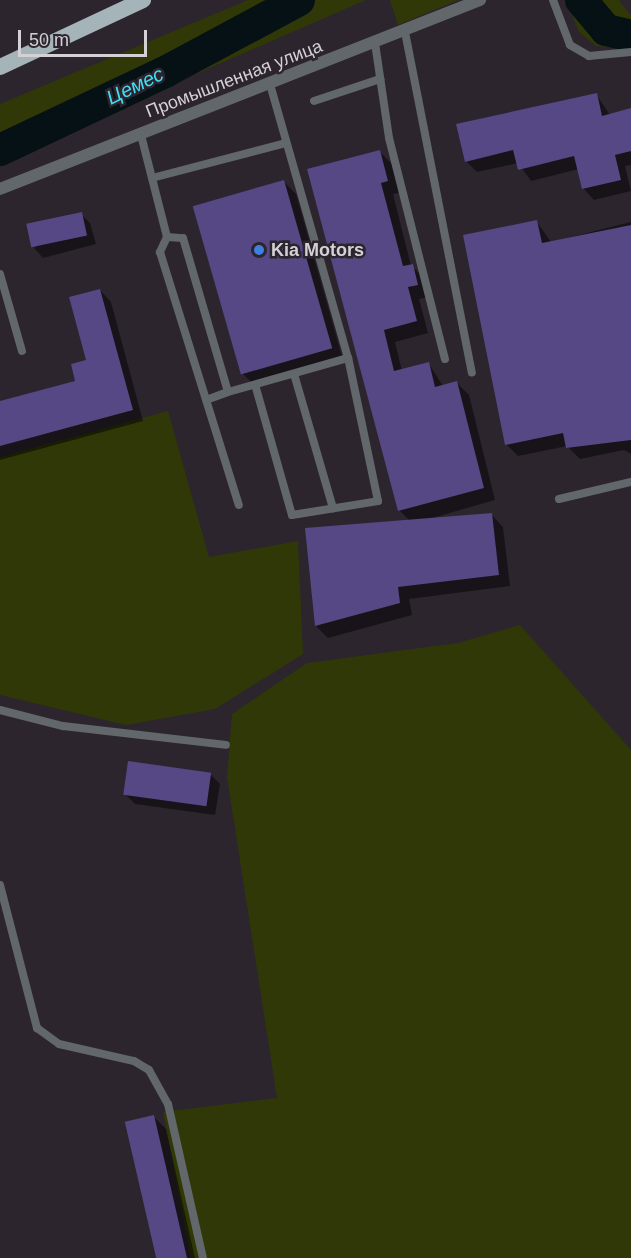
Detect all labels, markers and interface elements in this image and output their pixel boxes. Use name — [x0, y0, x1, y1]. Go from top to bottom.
scale bar — [21, 18, 150, 56]
text: 50 m — [29, 30, 69, 50]
street label: Промышленная улица — [143, 35, 325, 123]
water label: Цемес — [103, 62, 167, 110]
place label: Kia Motors — [271, 239, 364, 261]
marker: Kia Motors — [252, 243, 266, 257]

